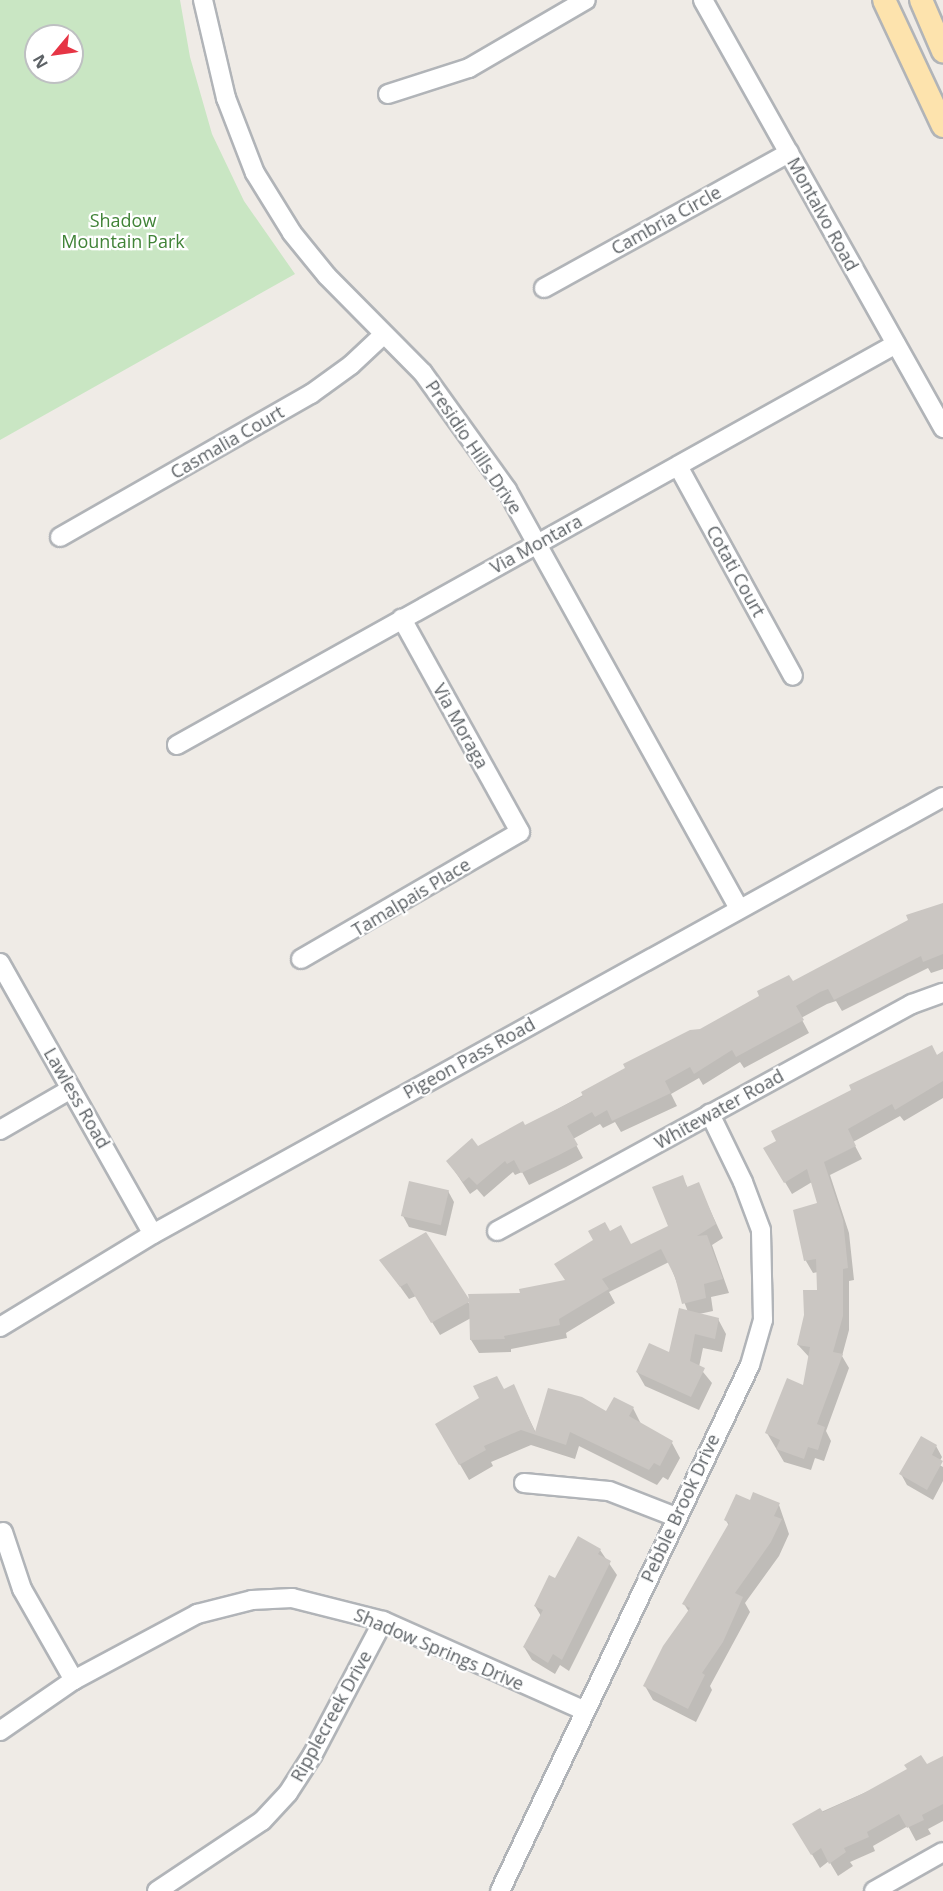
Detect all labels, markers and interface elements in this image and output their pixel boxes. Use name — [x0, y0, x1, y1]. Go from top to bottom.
north arrow — [24, 24, 84, 84]
text: N — [27, 51, 53, 73]
street label: Montalvo Road — [783, 153, 863, 275]
street label: Cambria Circle — [607, 181, 725, 259]
park label: Shadow Mountain Park — [61, 210, 185, 252]
street label: Presidio Hills Drive — [421, 376, 527, 518]
street label: Casmalia Court — [166, 401, 288, 483]
street label: Via Montara — [486, 510, 586, 578]
street label: Cotati Court — [702, 522, 770, 620]
street label: Via Moraga — [429, 680, 493, 772]
street label: Tamalpais Place — [348, 853, 474, 941]
street label: Pigeon Pass Road — [399, 1013, 539, 1103]
street label: Lawless Road — [39, 1044, 115, 1152]
street label: Whitewater Road — [651, 1065, 787, 1153]
street label: Pebble Brook Drive — [636, 1430, 724, 1586]
street label: Shadow Springs Drive — [351, 1603, 527, 1695]
street label: Ripplecreek Drive — [286, 1647, 376, 1785]

